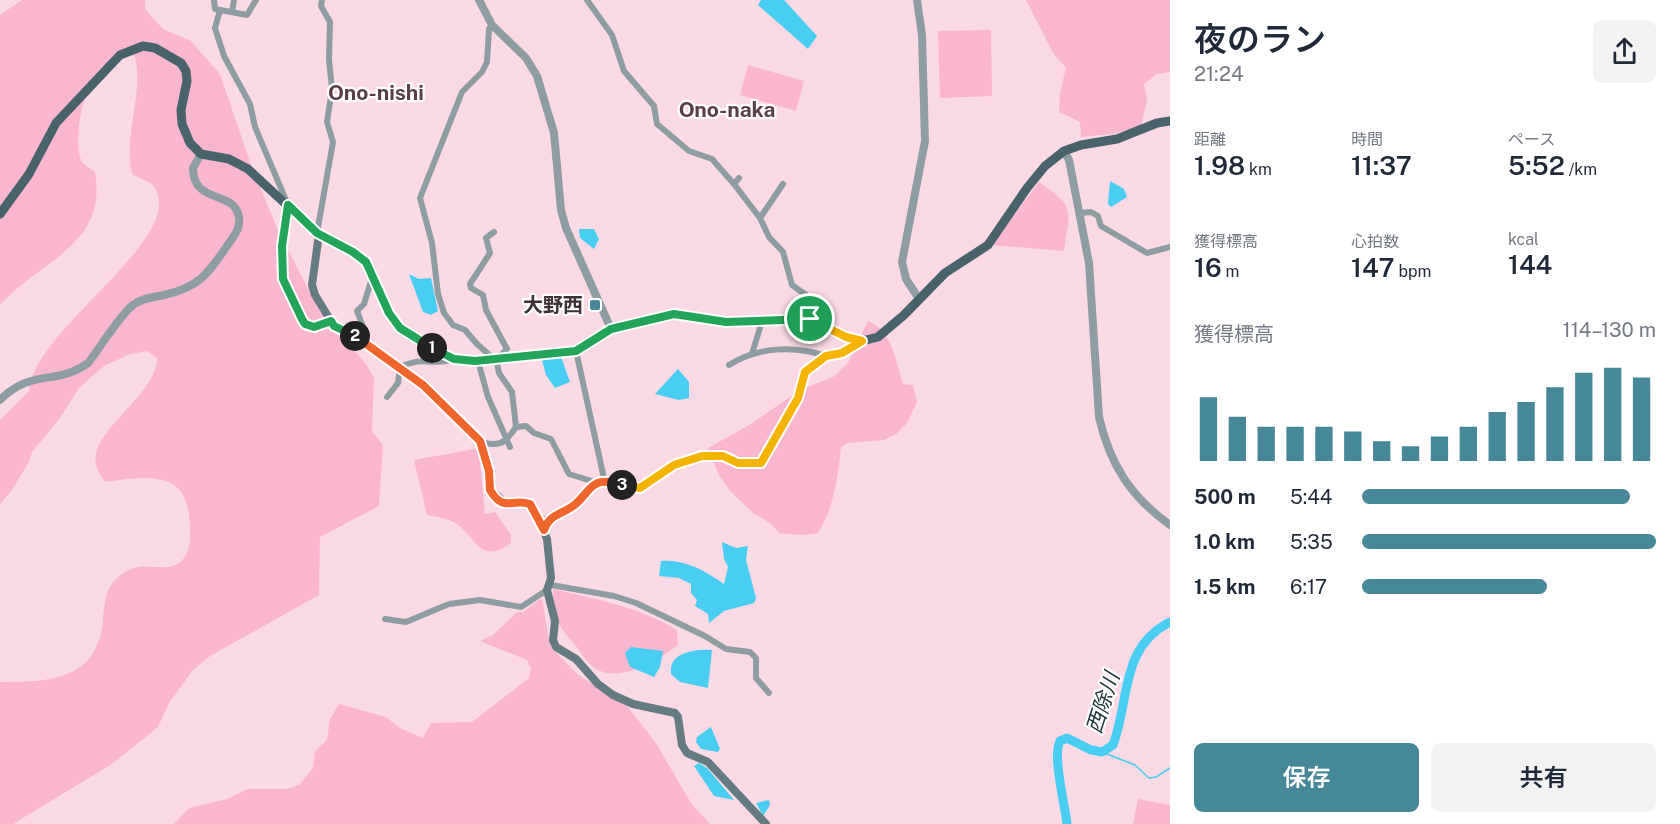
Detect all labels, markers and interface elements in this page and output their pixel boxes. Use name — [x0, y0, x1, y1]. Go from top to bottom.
text: 夜のラン — [1194, 20, 1326, 58]
button: share — [1593, 20, 1656, 83]
text: 21:24 — [1194, 62, 1243, 86]
district label: Ono-nishi — [328, 80, 424, 105]
district label: Ono-naka — [679, 97, 775, 122]
text: 距離 — [1194, 130, 1226, 149]
text: 時間 — [1351, 130, 1383, 149]
text: ペース — [1508, 130, 1555, 149]
text: 1.98 — [1194, 150, 1245, 181]
text: 11:37 — [1351, 150, 1412, 181]
text: 5:52 — [1508, 150, 1565, 181]
text: km — [1245, 160, 1272, 179]
text: /km — [1565, 160, 1597, 179]
text: kcal — [1508, 230, 1539, 249]
text: 獲得標高 — [1194, 232, 1258, 251]
text: 心拍数 — [1351, 232, 1399, 251]
text: 144 — [1508, 249, 1552, 280]
text: 16 — [1194, 252, 1222, 283]
text: 147 — [1351, 252, 1395, 283]
text: m — [1222, 262, 1239, 281]
text: bpm — [1395, 262, 1431, 281]
place label: 大野西 — [523, 293, 583, 317]
pin — [784, 293, 835, 344]
marker: 大野西 — [588, 298, 602, 312]
icon: arrive — [793, 302, 826, 335]
text: 114–130 m — [1563, 318, 1656, 342]
pin: 2 — [340, 321, 370, 351]
text: 獲得標高 — [1194, 322, 1274, 346]
text: 2 — [350, 326, 360, 345]
pin: 1 — [417, 333, 447, 363]
text: 1 — [429, 338, 435, 357]
pin: 3 — [607, 470, 637, 500]
text: 3 — [617, 475, 627, 494]
text: 500 m — [1194, 485, 1256, 509]
text: 5:44 — [1290, 485, 1332, 509]
text: 1.0 km — [1194, 530, 1255, 554]
text: 5:35 — [1290, 530, 1333, 554]
text: 1.5 km — [1194, 575, 1255, 599]
text: 6:17 — [1290, 575, 1327, 599]
water label: 西除川 — [1081, 667, 1125, 737]
button: 保存 — [1194, 743, 1419, 812]
button: 共有 — [1431, 743, 1656, 812]

